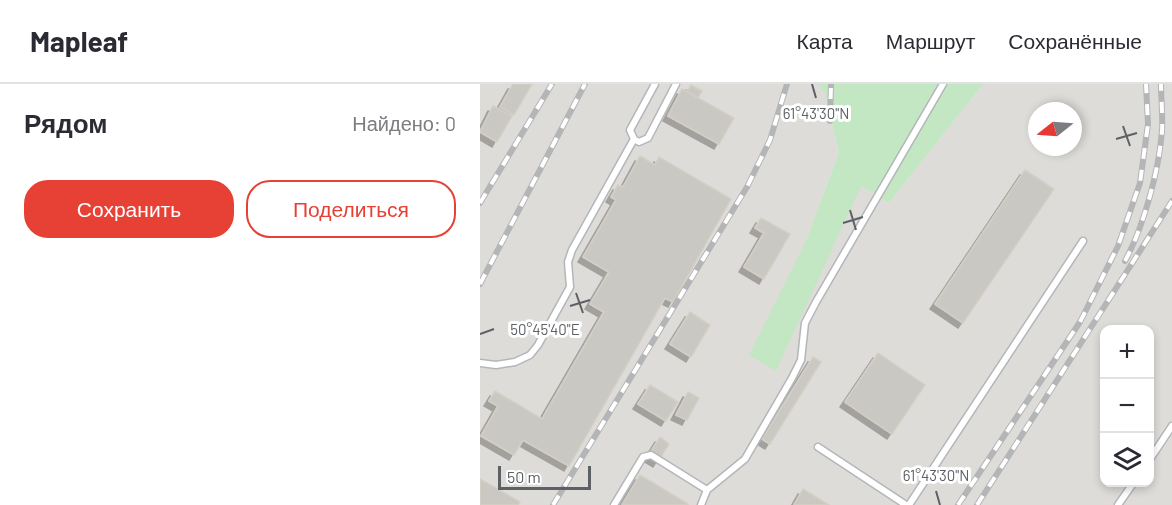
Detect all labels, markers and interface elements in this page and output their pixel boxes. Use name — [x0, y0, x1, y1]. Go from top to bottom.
text: Mapleaf — [30, 24, 128, 58]
text: Карта — [797, 28, 853, 53]
text: Маршрут — [886, 28, 975, 53]
text: Сохранённые — [1008, 28, 1142, 53]
north arrow — [1028, 102, 1082, 156]
text: 61°43'30"N — [783, 104, 849, 122]
text: Рядом — [24, 107, 107, 138]
text: Найдено: 0 — [352, 111, 456, 135]
button: Сохранить — [24, 180, 234, 238]
button: Поделиться — [246, 180, 456, 238]
text: 50°45'40"E — [510, 320, 580, 338]
map controls — [1100, 325, 1154, 487]
button: + — [1100, 325, 1154, 379]
button: − — [1100, 379, 1154, 433]
button: layers — [1100, 433, 1154, 487]
scale bar — [498, 463, 591, 490]
text: 61°43'30"N — [903, 466, 969, 484]
text: 50 m — [507, 467, 541, 486]

